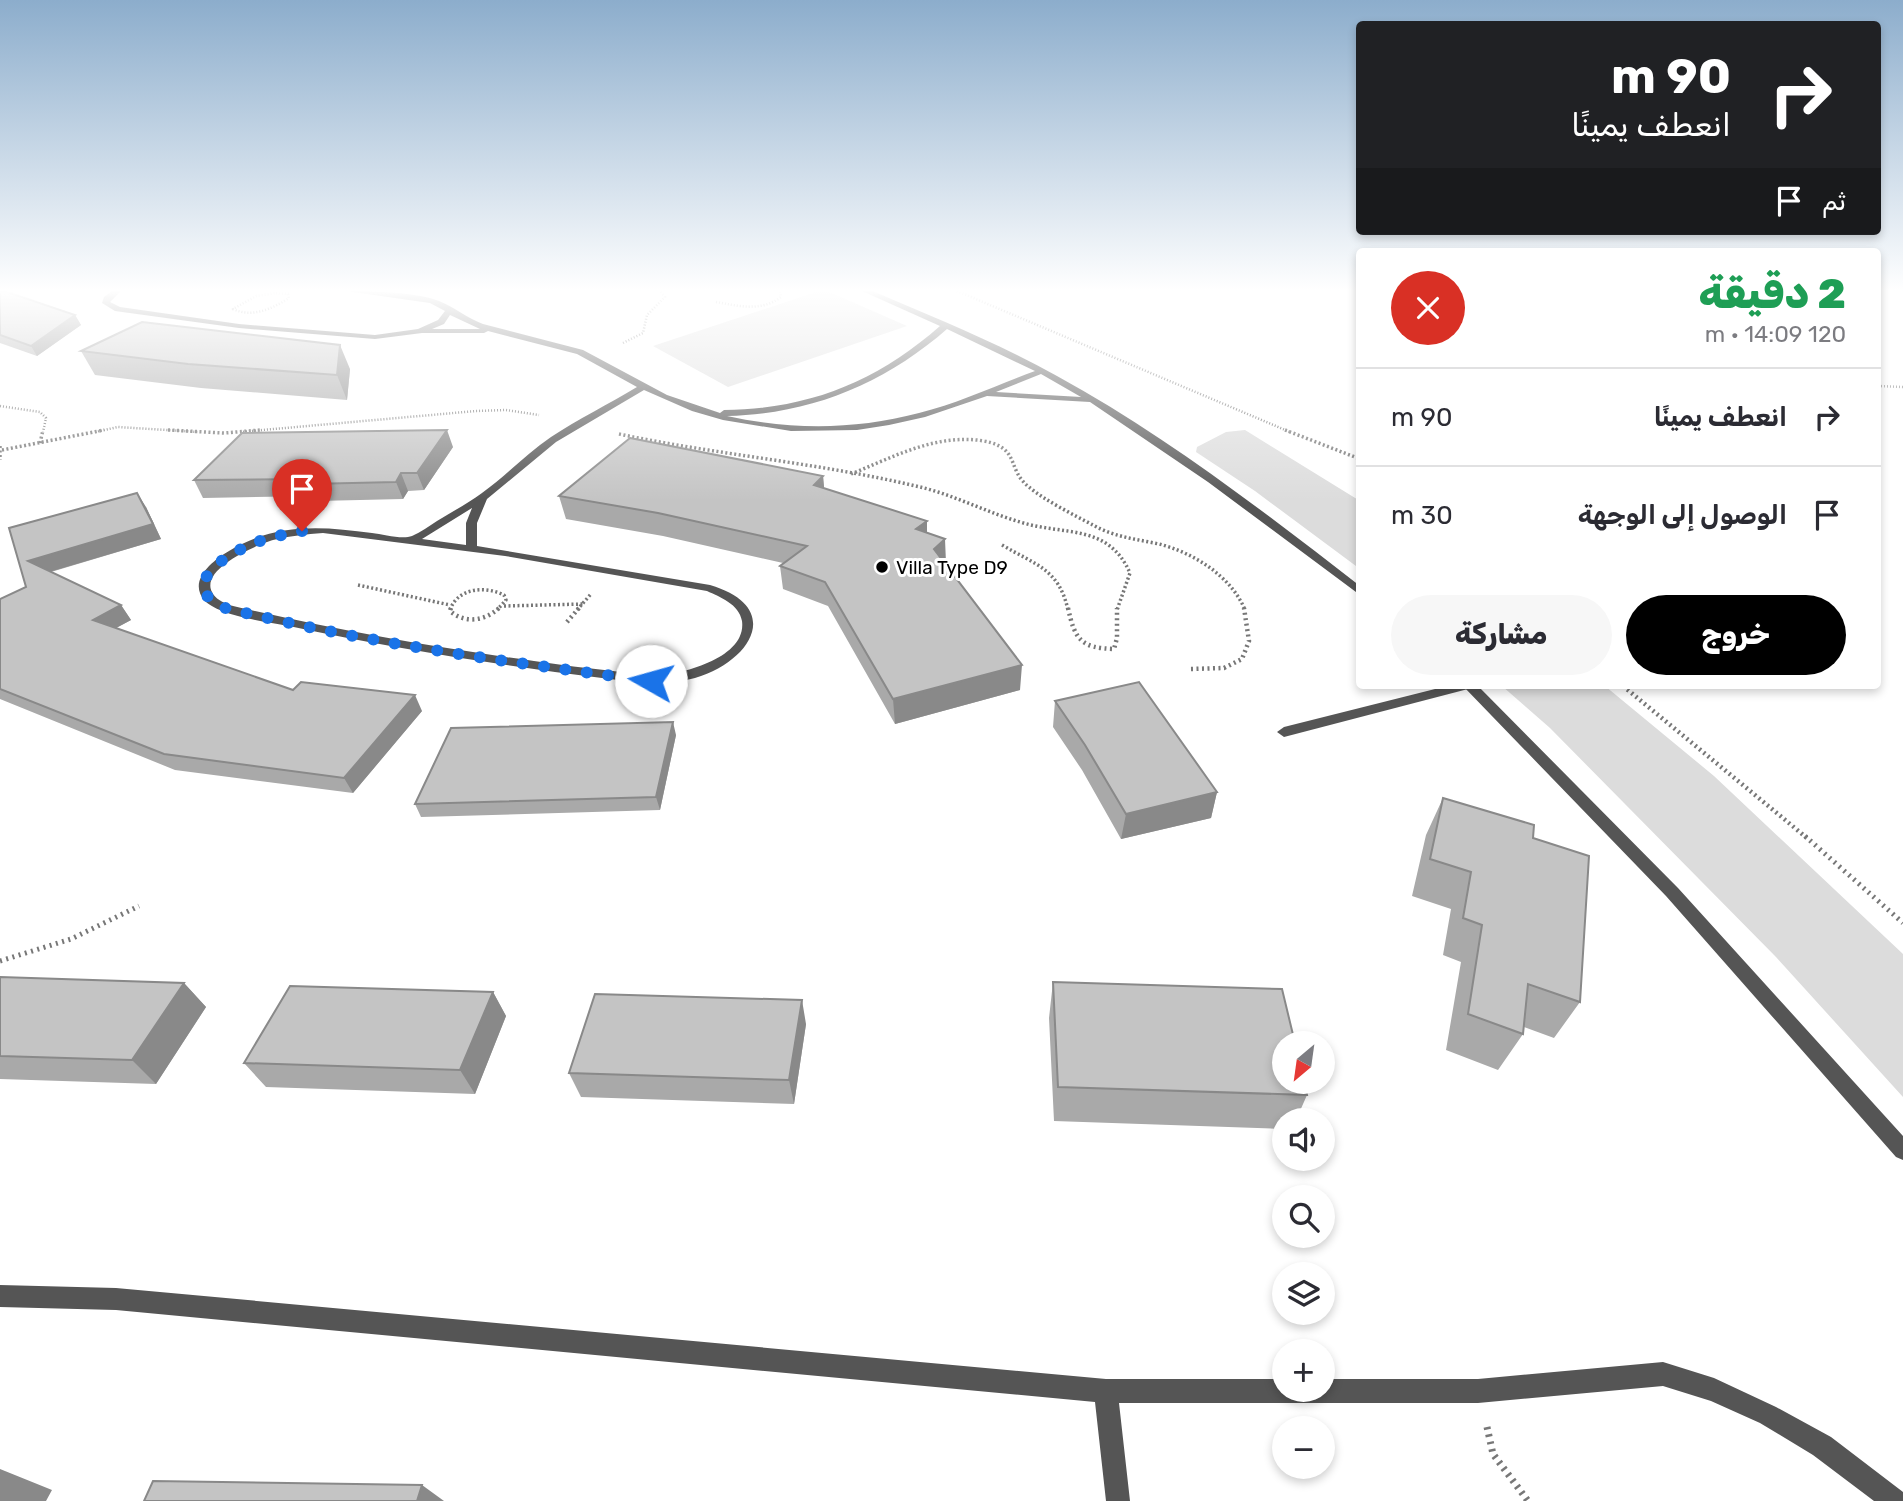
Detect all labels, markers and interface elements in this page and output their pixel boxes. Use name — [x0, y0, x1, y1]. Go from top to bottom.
text: 90 m — [1611, 47, 1731, 105]
icon: right — [1755, 49, 1846, 140]
text: انعطف يمينًا — [1571, 106, 1731, 144]
icon: arrive — [1770, 182, 1808, 220]
text: ثم — [1822, 186, 1846, 217]
text: 2 دقيقة — [1699, 269, 1846, 319]
button: close — [1391, 271, 1465, 345]
text: 120 m · 14:09 — [1705, 320, 1846, 348]
icon: right — [1808, 398, 1846, 436]
text: 90 m — [1391, 402, 1452, 433]
text: انعطف يمينًا — [1654, 402, 1787, 433]
pin — [272, 459, 332, 531]
icon: arrive — [283, 470, 321, 508]
icon: arrive — [1808, 496, 1846, 534]
text: 30 m — [1391, 500, 1453, 531]
text: الوصول إلى الوجهة — [1578, 500, 1787, 531]
place label: Villa Type D9 — [896, 556, 1008, 579]
marker: Villa Type D9 — [874, 559, 890, 575]
button: مشاركة — [1391, 595, 1612, 675]
button: خروج — [1626, 595, 1846, 675]
position arrow — [614, 644, 688, 718]
north arrow — [1272, 1031, 1335, 1094]
map controls — [1272, 1031, 1335, 1479]
button: sound — [1272, 1108, 1335, 1171]
button: search — [1272, 1185, 1335, 1248]
button: layers — [1272, 1262, 1335, 1325]
button: + — [1272, 1339, 1335, 1402]
button: − — [1272, 1416, 1335, 1479]

